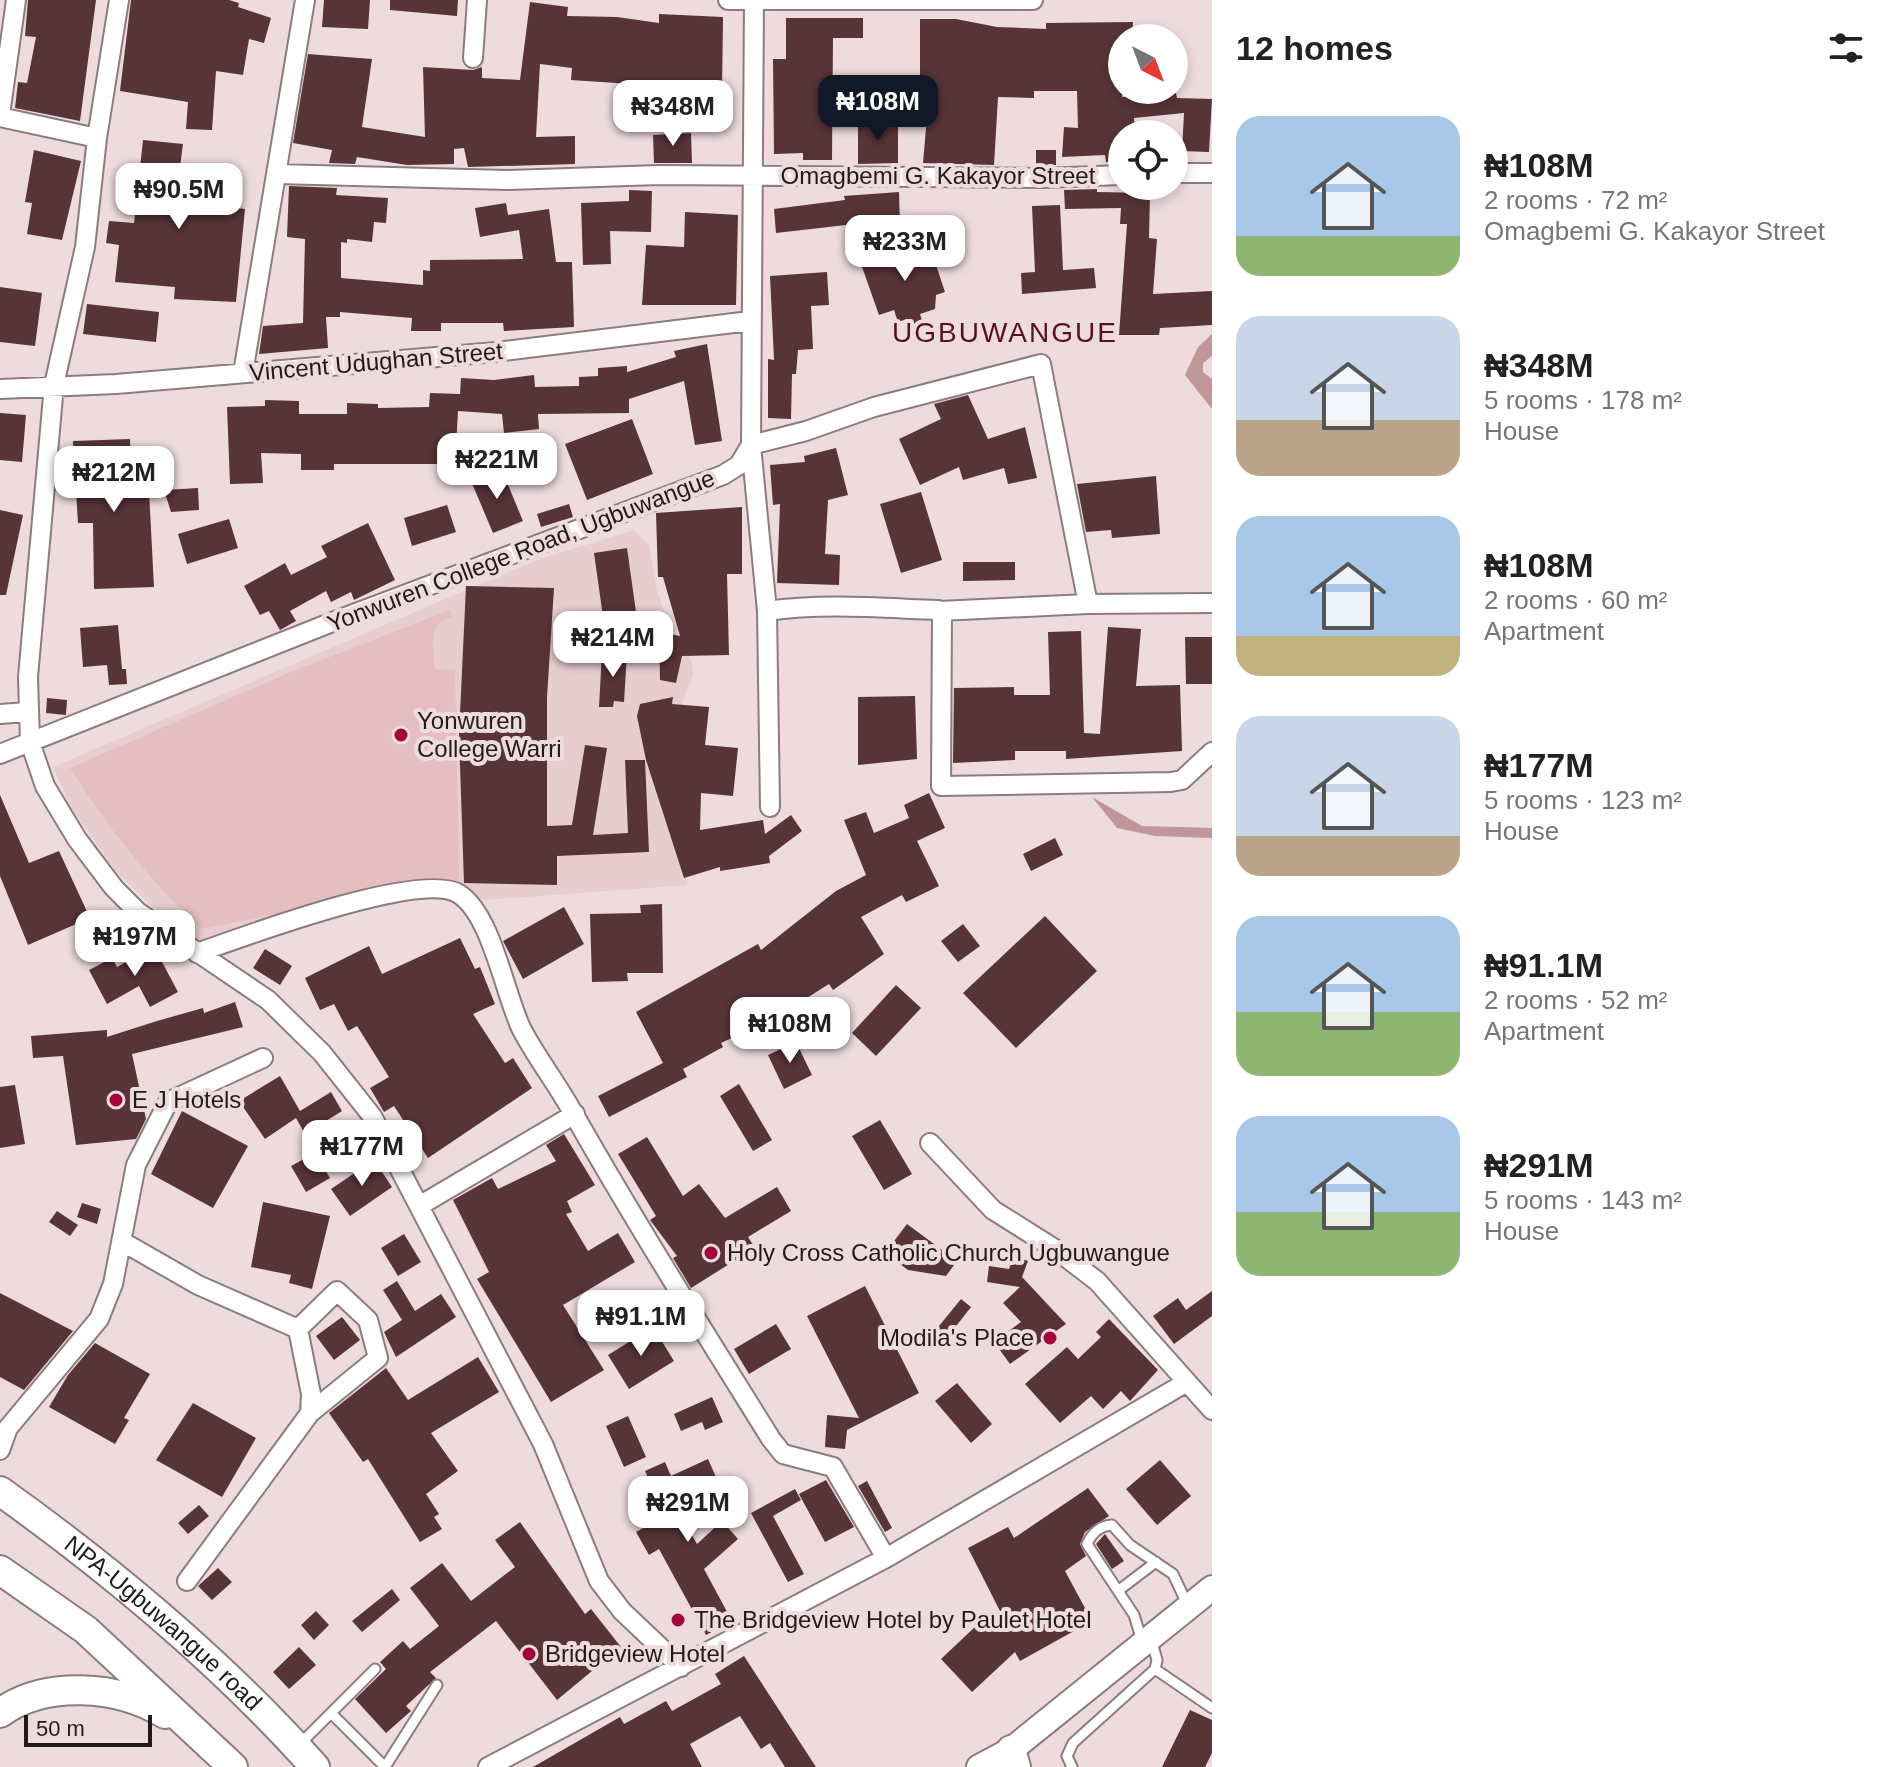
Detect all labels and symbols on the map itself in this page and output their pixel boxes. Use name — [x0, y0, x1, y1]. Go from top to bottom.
north arrow — [1108, 24, 1188, 104]
pin: ₦108M — [822, 75, 934, 143]
pin: ₦348M — [617, 80, 729, 148]
street label: Omagbemi G. Kakayor Street — [781, 162, 1096, 189]
pin: ₦90.5M — [114, 163, 244, 231]
pin: ₦233M — [849, 215, 961, 283]
district label: UGBUWANGUE — [892, 317, 1118, 348]
street label: Vincent Udughan Street — [248, 337, 504, 386]
pin: ₦221M — [441, 433, 553, 501]
pin: ₦212M — [58, 446, 170, 514]
street label: Yonwuren College Road, Ugbuwangue — [323, 464, 718, 637]
pin: ₦214M — [557, 611, 669, 679]
place label: Yonwuren College Warri — [417, 707, 561, 762]
marker: Yonwuren College Warri — [392, 726, 410, 744]
pin: ₦197M — [79, 910, 191, 978]
pin: ₦108M — [734, 997, 846, 1065]
place label: E J Hotels — [132, 1086, 241, 1113]
marker: E J Hotels — [107, 1091, 125, 1109]
pin: ₦177M — [306, 1120, 418, 1188]
place label: Holy Cross Catholic Church Ugbuwangue — [727, 1239, 1170, 1266]
marker: Holy Cross Catholic Church Ugbuwangue — [702, 1244, 720, 1262]
pin: ₦91.1M — [576, 1290, 706, 1358]
place label: Modila's Place — [880, 1324, 1034, 1351]
marker: Modila's Place — [1041, 1329, 1059, 1347]
pin: ₦291M — [632, 1476, 744, 1544]
street label: NPA-Ugbuwangue road — [60, 1530, 267, 1715]
place label: The Bridgeview Hotel by Paulet Hotel — [694, 1606, 1092, 1633]
marker: The Bridgeview Hotel by Paulet Hotel — [669, 1611, 687, 1629]
place label: Bridgeview Hotel — [545, 1640, 725, 1667]
marker: Bridgeview Hotel — [520, 1645, 538, 1663]
scale bar — [24, 1711, 152, 1747]

